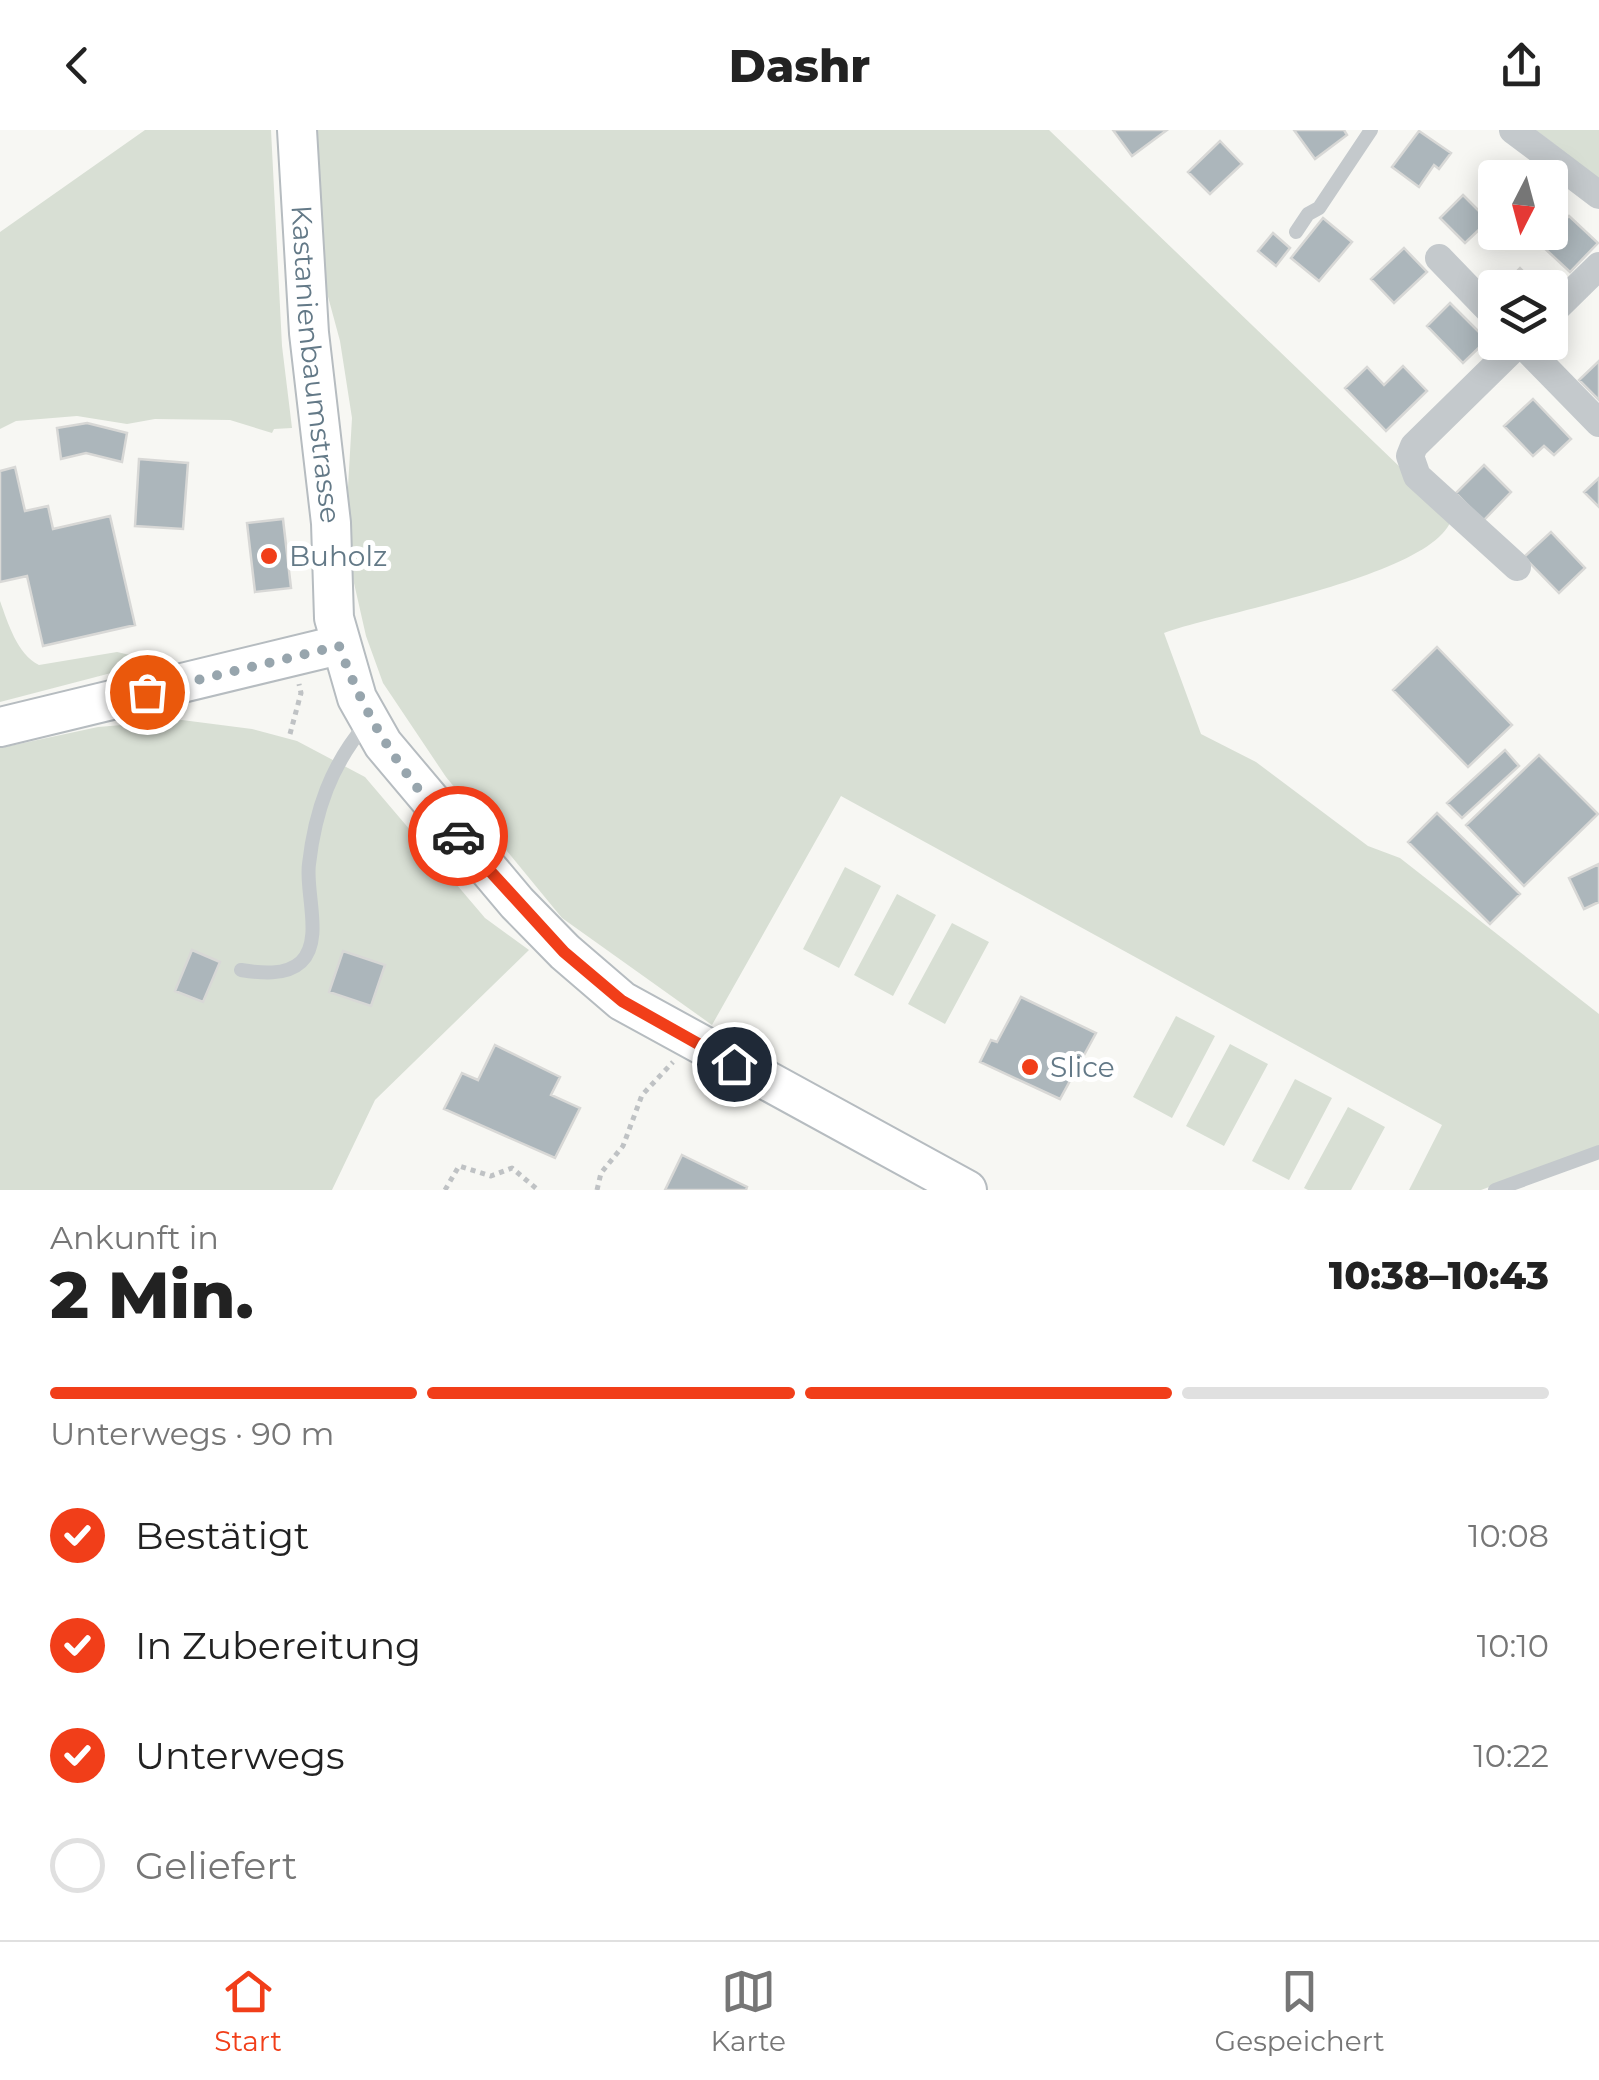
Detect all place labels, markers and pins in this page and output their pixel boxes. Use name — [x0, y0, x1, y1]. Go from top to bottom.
place label: Buholz — [289, 539, 387, 573]
marker: Buholz — [258, 545, 280, 567]
pin — [105, 650, 190, 735]
pin — [692, 1022, 777, 1107]
place label: Slice — [1050, 1050, 1115, 1084]
marker: Slice — [1019, 1056, 1041, 1078]

